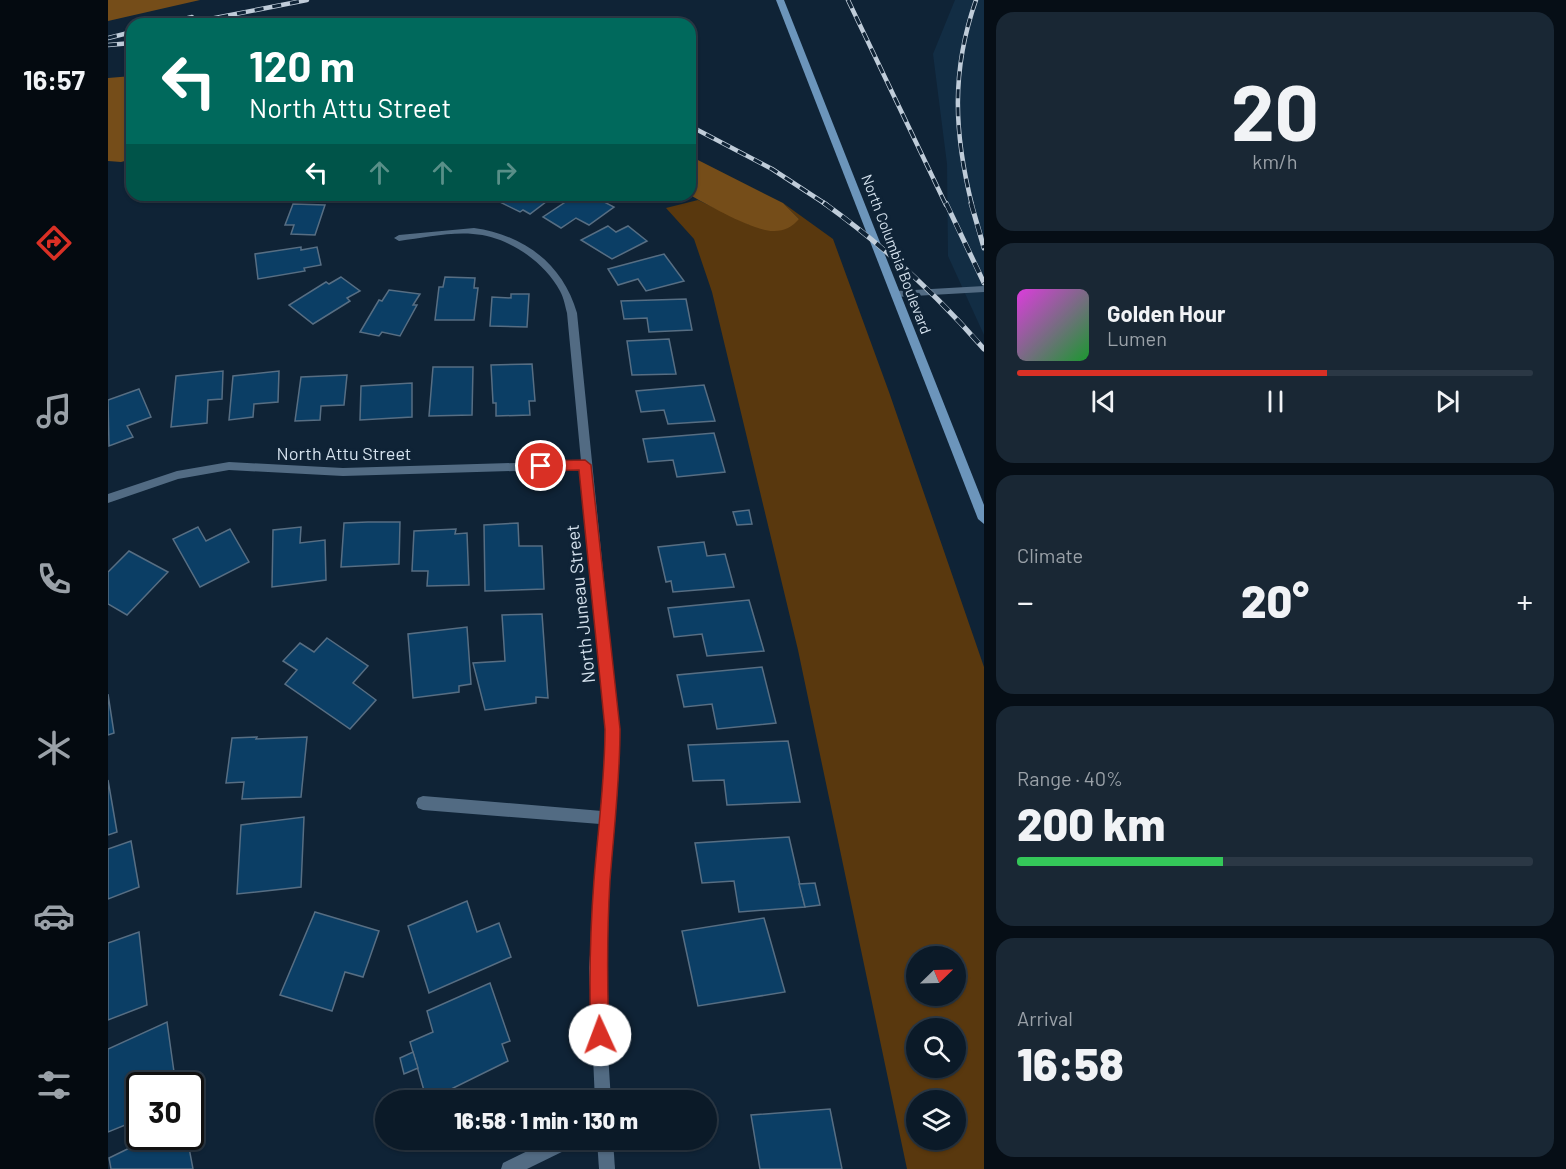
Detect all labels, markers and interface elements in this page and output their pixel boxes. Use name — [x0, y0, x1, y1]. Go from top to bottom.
text: 120 m — [249, 40, 355, 90]
icon: left — [150, 42, 228, 120]
text: 16:57 — [23, 63, 85, 95]
text: 20 — [1231, 63, 1319, 157]
text: North Attu Street — [249, 91, 451, 123]
text: km/h — [1252, 149, 1298, 173]
icon: left — [300, 156, 333, 189]
icon: ahead — [363, 156, 396, 189]
icon: ahead — [426, 156, 459, 189]
icon: right — [489, 156, 522, 189]
street label: North Columbia Boulevard — [858, 172, 936, 336]
icon: directions — [33, 222, 75, 264]
text: Golden Hour — [1107, 300, 1225, 326]
text: Lumen — [1107, 326, 1167, 350]
icon: previous — [1087, 385, 1120, 418]
icon: pause — [1259, 385, 1292, 418]
icon: next — [1431, 385, 1464, 418]
icon: music — [33, 390, 75, 432]
pin — [515, 440, 566, 491]
street label: North Attu Street — [277, 442, 411, 464]
icon: arrive — [524, 449, 557, 482]
street label: North Juneau Street — [561, 524, 599, 684]
text: Climate — [1017, 543, 1083, 567]
icon: phone — [33, 558, 75, 600]
text: 20° — [1241, 573, 1309, 627]
text: − — [1017, 581, 1034, 621]
text: + — [1517, 581, 1533, 621]
icon: climate — [33, 727, 75, 769]
text: Range · 40% — [1017, 766, 1123, 790]
text: 200 km — [1017, 796, 1165, 850]
icon: car — [33, 895, 75, 937]
north arrow — [906, 946, 966, 1006]
map controls — [906, 946, 966, 1150]
position arrow — [568, 1003, 632, 1067]
text: Arrival — [1017, 1006, 1073, 1030]
button: search — [906, 1018, 966, 1078]
text: 16:58 — [1017, 1036, 1124, 1090]
icon: filters — [33, 1064, 75, 1106]
speed limit sign: 30 — [126, 1072, 204, 1150]
button: layers — [906, 1090, 966, 1150]
text: 16:58 · 1 min · 130 m — [454, 1107, 638, 1133]

